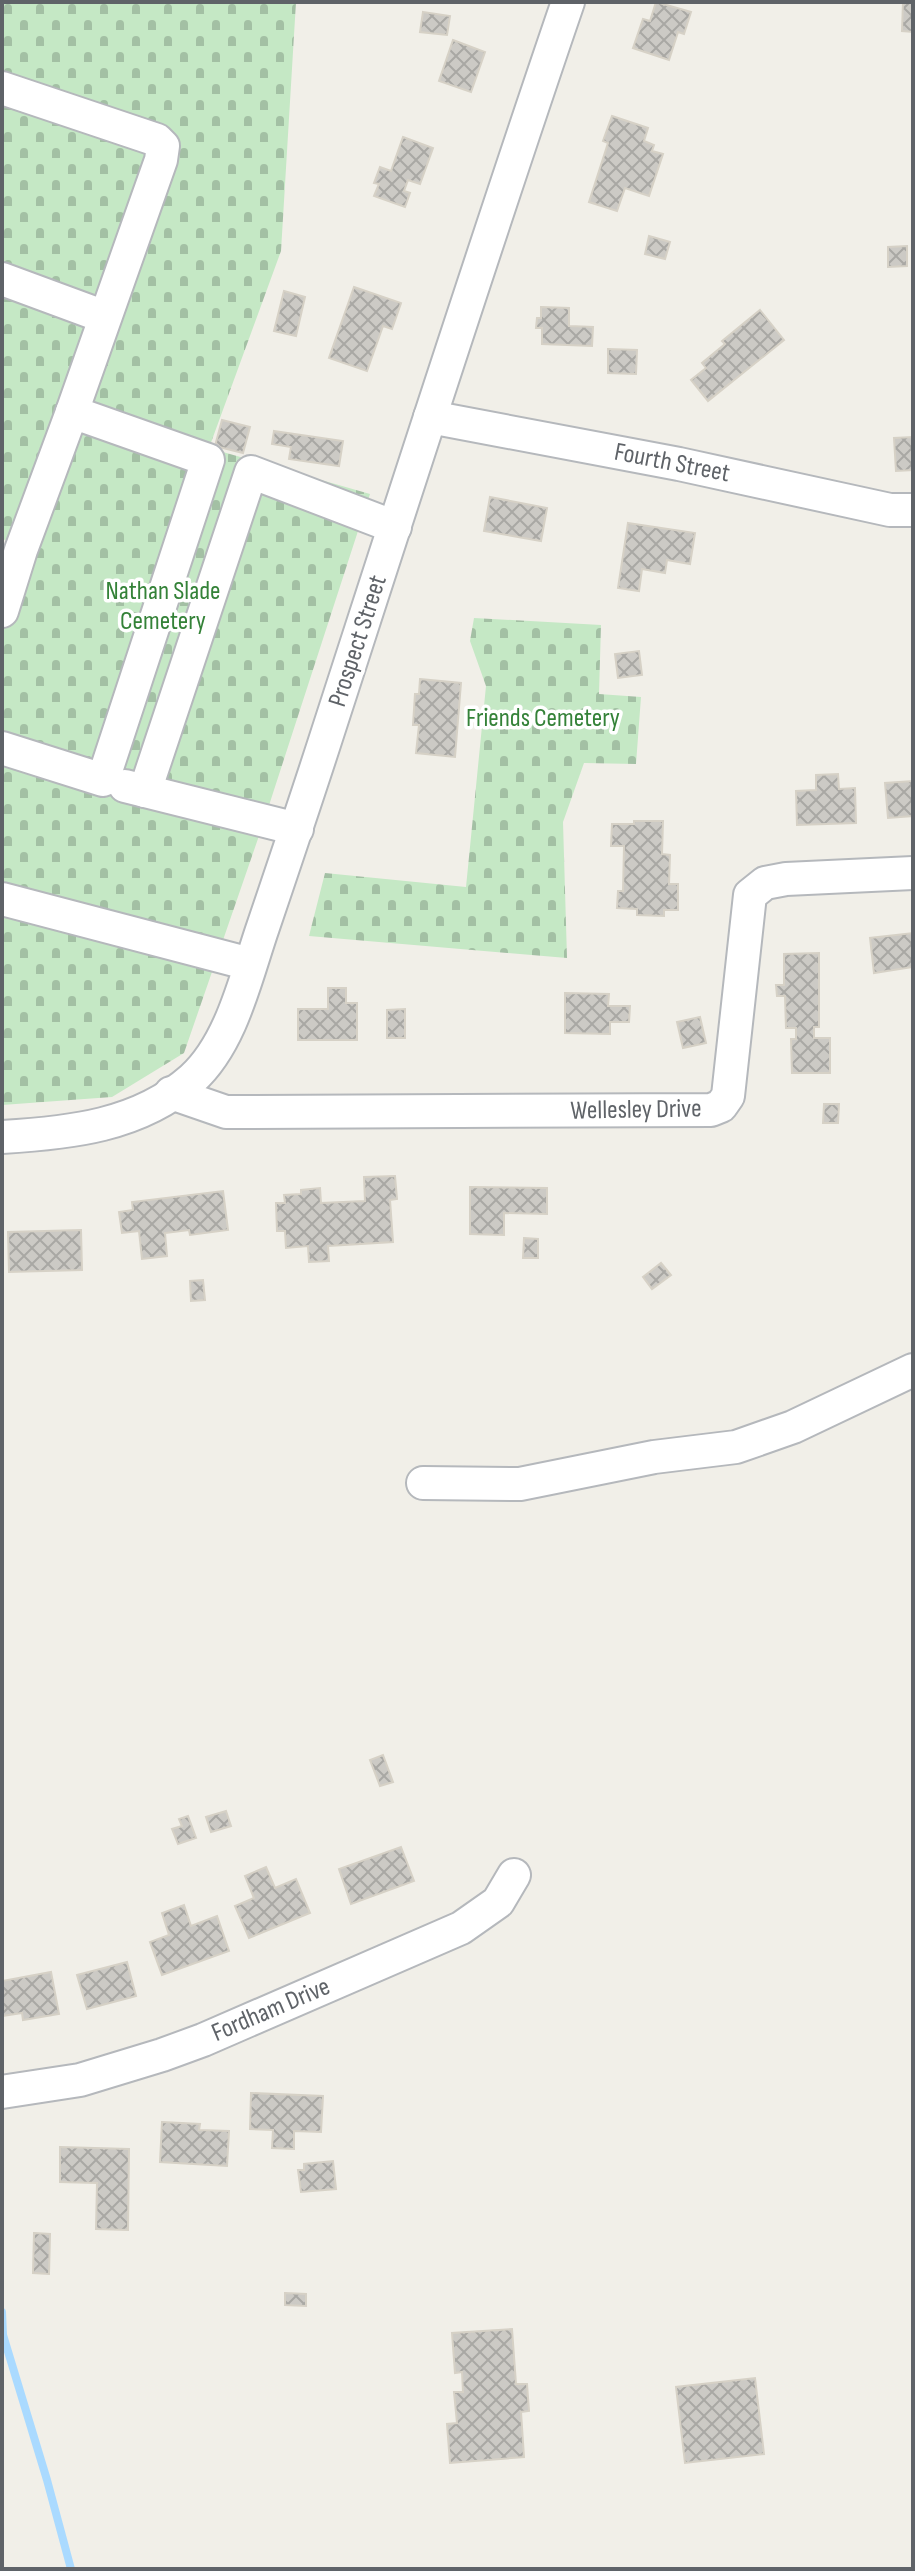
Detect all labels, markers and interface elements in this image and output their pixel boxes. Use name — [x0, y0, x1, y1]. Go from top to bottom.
street label: Fourth Street — [612, 437, 732, 489]
street label: Prospect Street — [322, 571, 394, 711]
park label: Nathan Slade Cemetery — [106, 576, 220, 637]
park label: Friends Cemetery — [466, 703, 620, 734]
street label: Wellesley Drive — [570, 1093, 702, 1127]
street label: Fordham Drive — [207, 1971, 335, 2049]

